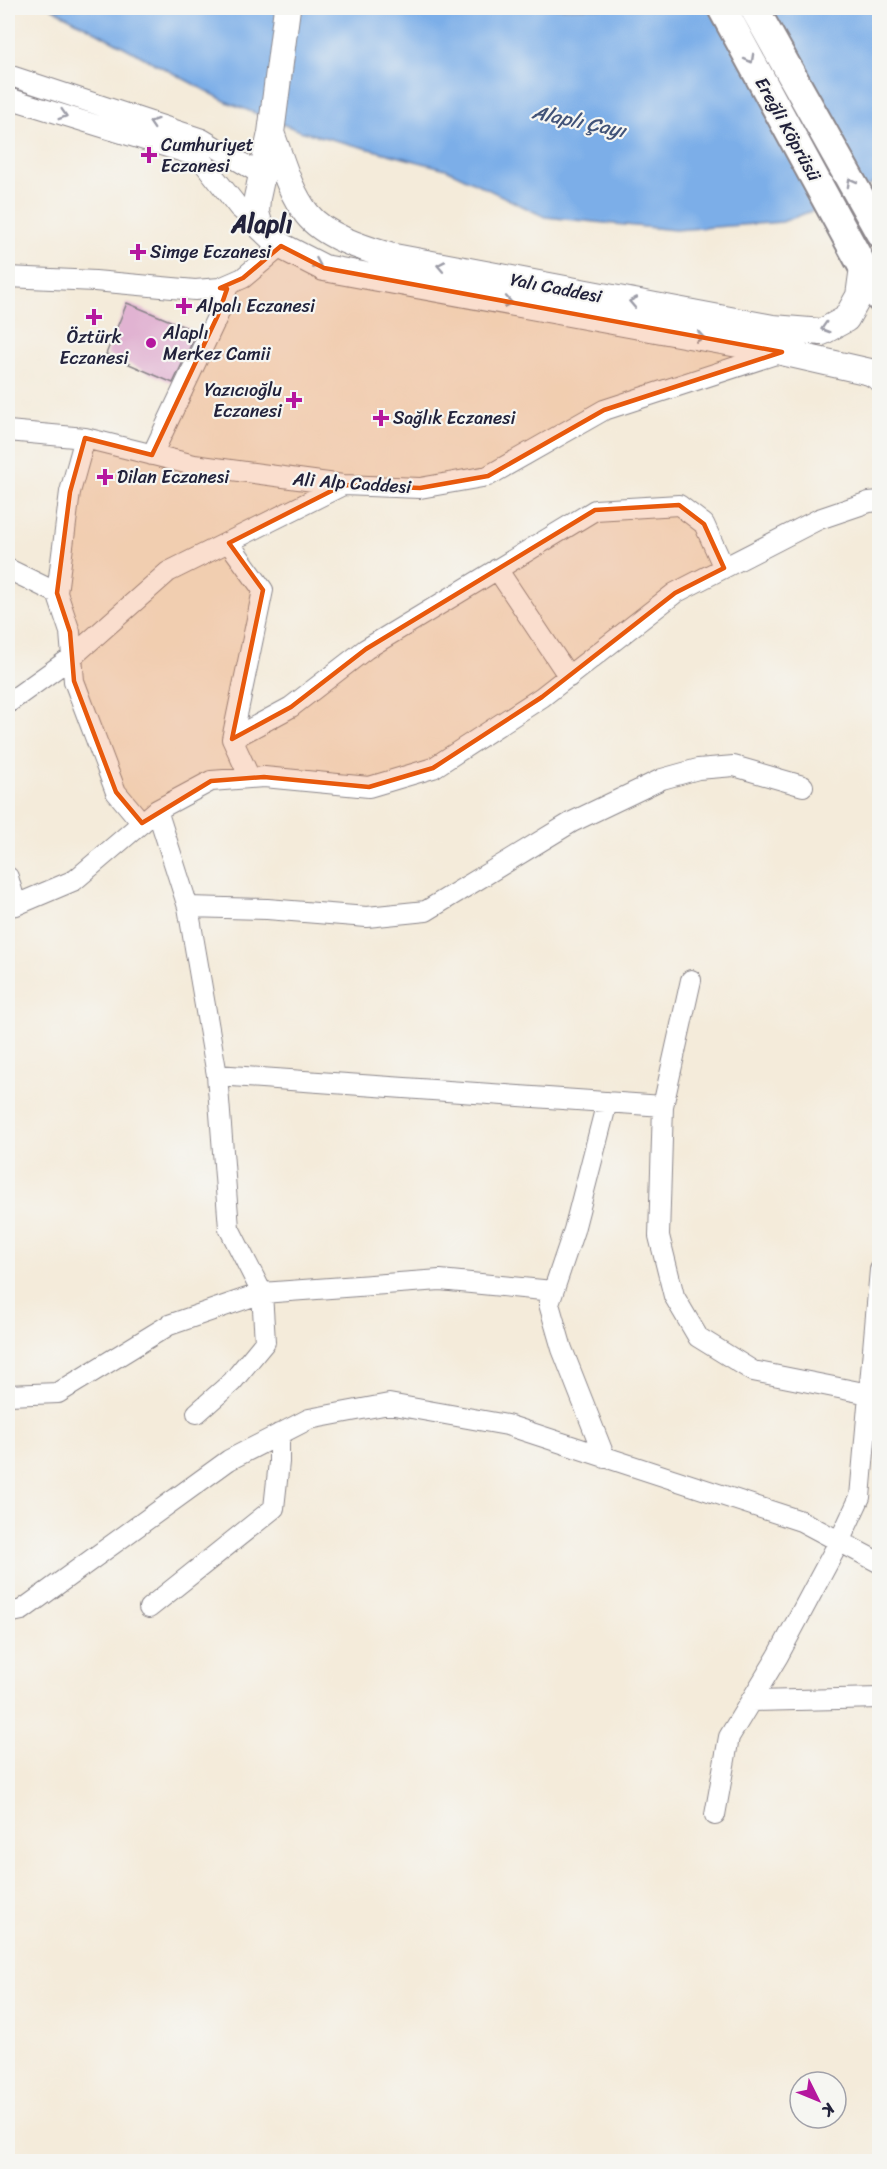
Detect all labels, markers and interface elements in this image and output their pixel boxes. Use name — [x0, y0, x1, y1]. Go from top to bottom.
one-way arrow — [743, 53, 754, 63]
street label: Ereğli Köprüsü — [746, 71, 830, 187]
water label: Alaplı Çayı — [528, 94, 630, 149]
one-way arrow — [57, 108, 68, 120]
one-way arrow — [148, 117, 159, 130]
place label: Cumhuriyet Eczanesi — [161, 129, 254, 182]
marker: Cumhuriyet Eczanesi — [142, 148, 156, 162]
one-way arrow — [847, 178, 858, 188]
district label: Alaplı — [231, 203, 293, 245]
place label: Simge Eczanesi — [150, 236, 272, 268]
marker: Simge Eczanesi — [131, 245, 145, 259]
one-way arrow — [311, 257, 322, 269]
one-way arrow — [437, 260, 447, 273]
street label: Yalı Caddesi — [507, 263, 606, 313]
place label: Alpalı Eczanesi — [195, 290, 316, 322]
one-way arrow — [503, 295, 513, 308]
one-way arrow — [628, 296, 638, 309]
marker: Alpalı Eczanesi — [177, 299, 191, 313]
marker: Öztürk Eczanesi — [87, 310, 101, 324]
place label: Alaplı Merkez Camii — [162, 317, 271, 370]
place label: Öztürk Eczanesi — [60, 321, 129, 374]
one-way arrow — [820, 321, 831, 333]
one-way arrow — [695, 330, 705, 343]
marker: Alaplı Merkez Camii — [144, 336, 158, 350]
place label: Yazıcıoğlu Eczanesi — [204, 374, 283, 427]
marker: Yazıcıoğlu Eczanesi — [287, 393, 301, 407]
place label: Sağlık Eczanesi — [393, 402, 517, 434]
marker: Sağlık Eczanesi — [374, 411, 388, 425]
place label: Dilan Eczanesi — [117, 461, 230, 493]
street label: Ali Alp Caddesi — [291, 463, 413, 503]
marker: Dilan Eczanesi — [98, 470, 112, 484]
north arrow — [788, 2070, 848, 2130]
text: K — [814, 2096, 843, 2124]

